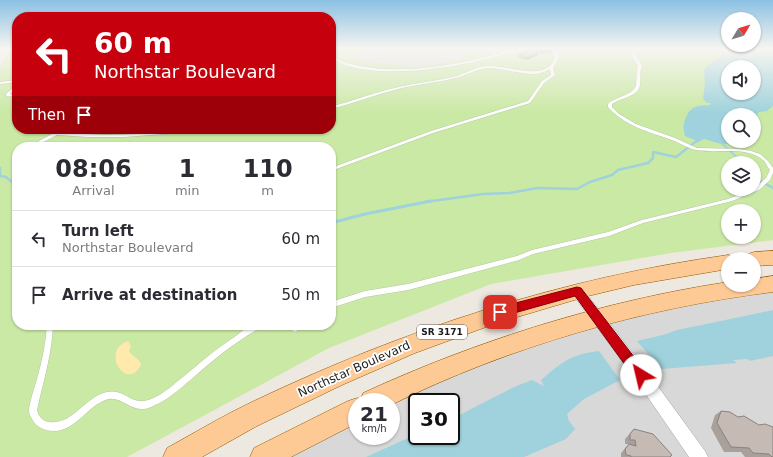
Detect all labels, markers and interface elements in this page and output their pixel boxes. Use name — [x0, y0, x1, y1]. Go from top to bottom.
north arrow — [721, 12, 761, 52]
map controls — [721, 12, 761, 292]
text: 60 m — [94, 27, 172, 60]
icon: left — [28, 28, 80, 80]
button: sound — [721, 60, 761, 100]
text: Northstar Boulevard — [94, 61, 276, 82]
icon: arrive — [73, 104, 95, 126]
text: Then — [28, 106, 65, 124]
button: search — [721, 108, 761, 148]
text: 08:06 — [55, 155, 132, 183]
text: 1 — [179, 155, 195, 183]
text: 110 — [243, 155, 293, 183]
button: layers — [721, 156, 761, 196]
text: Arrival — [72, 183, 115, 198]
text: min — [175, 183, 199, 198]
text: m — [261, 183, 274, 198]
button: + — [721, 204, 761, 244]
text: Turn left — [62, 222, 134, 240]
icon: left — [28, 228, 50, 250]
text: 60 m — [282, 230, 320, 248]
text: Northstar Boulevard — [62, 240, 193, 255]
button: − — [721, 252, 761, 292]
icon: arrive — [28, 284, 50, 306]
text: Arrive at destination — [62, 286, 237, 304]
text: 50 m — [282, 286, 320, 304]
pin — [483, 295, 517, 329]
icon: arrive — [489, 301, 511, 323]
road number: SR 3171 — [417, 325, 467, 339]
street label: Northstar Boulevard — [296, 338, 412, 400]
position arrow — [620, 354, 662, 396]
speed limit sign: 30 — [408, 393, 460, 445]
text: 21 — [360, 402, 388, 426]
text: km/h — [361, 423, 387, 434]

